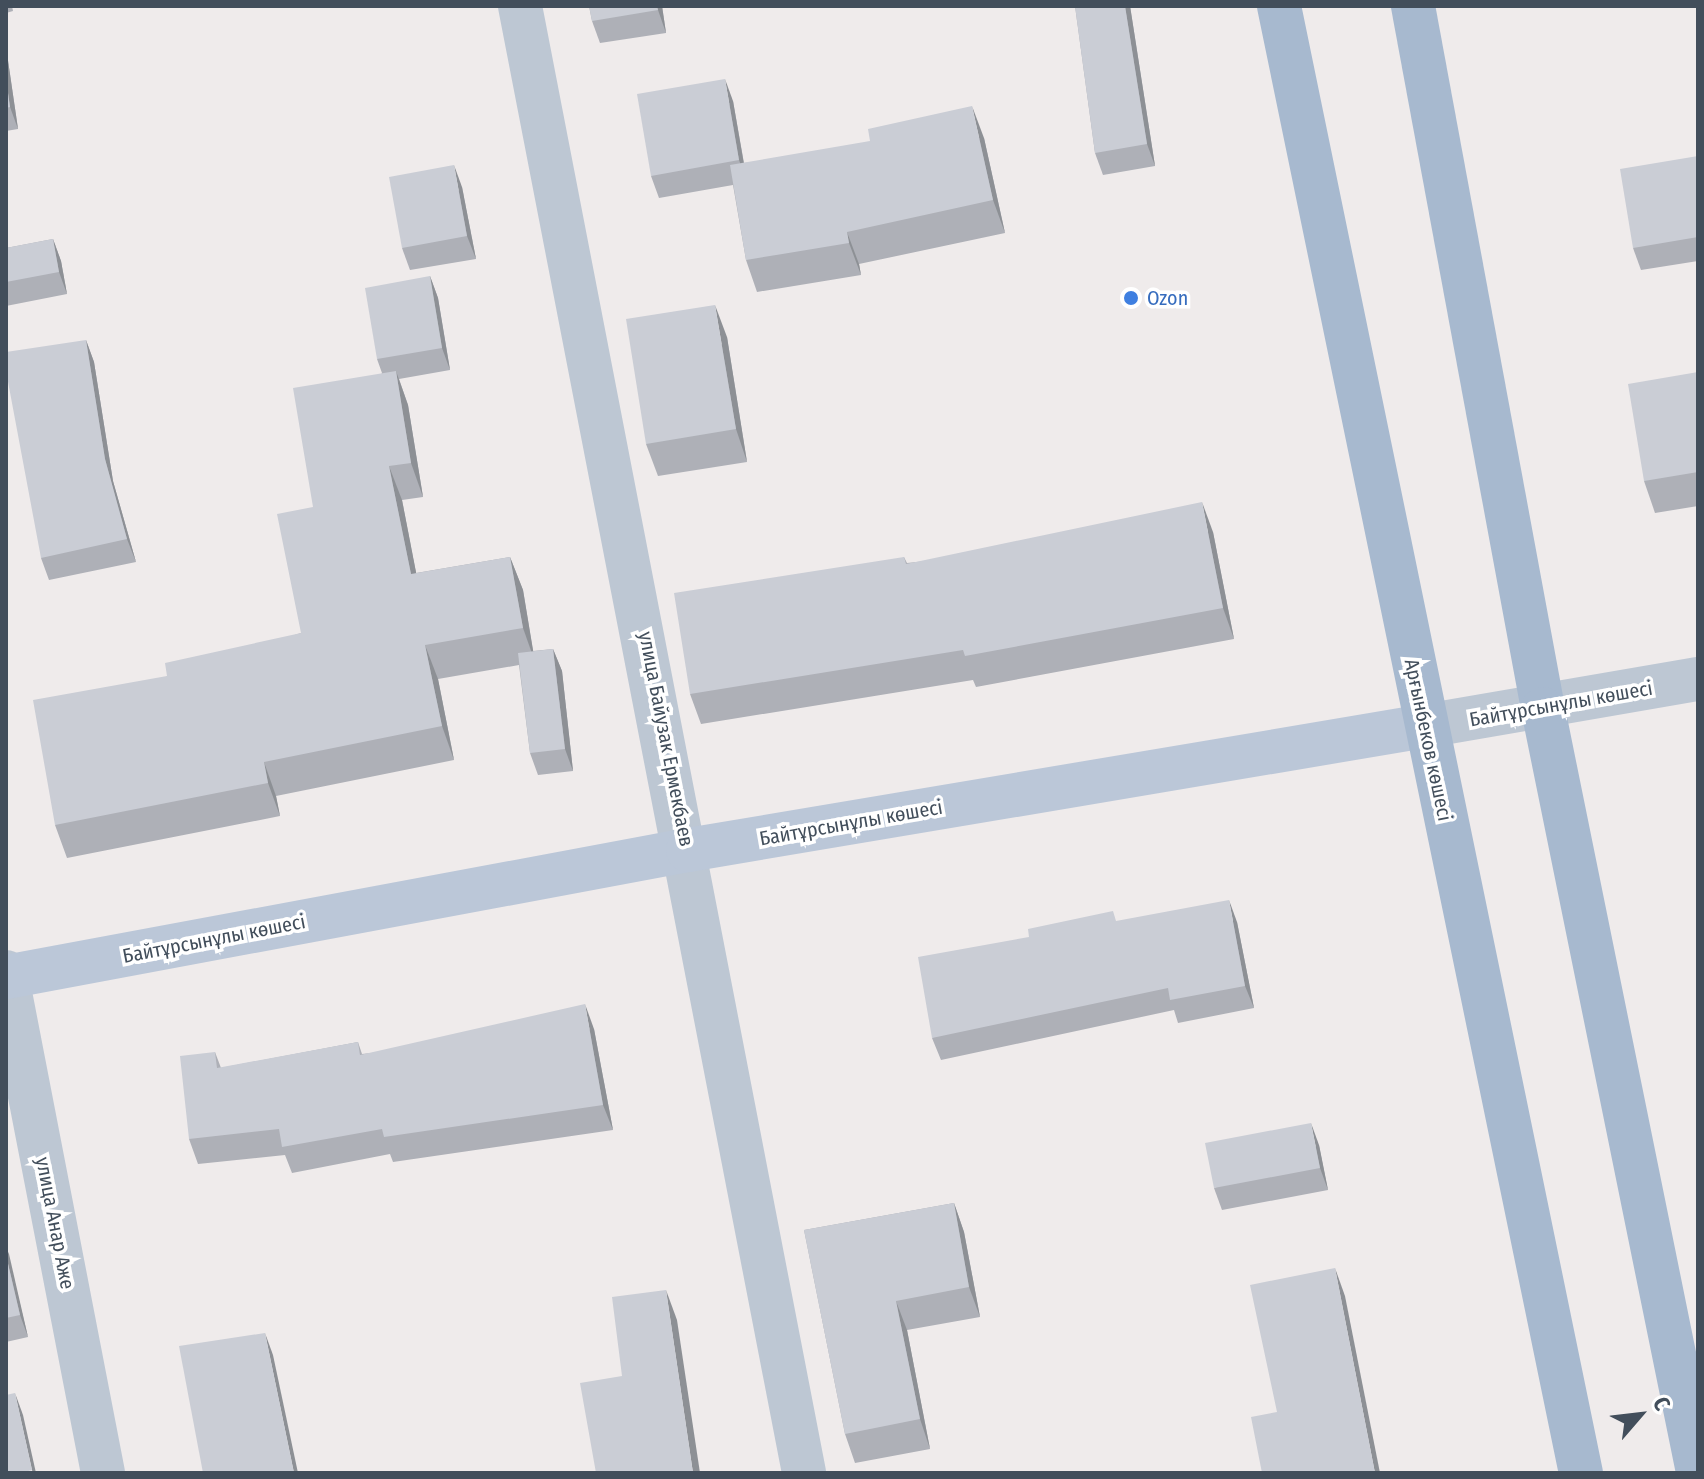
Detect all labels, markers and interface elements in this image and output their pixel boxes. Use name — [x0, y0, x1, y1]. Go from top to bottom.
place label: Ozon — [1147, 286, 1188, 310]
marker: Ozon — [1122, 289, 1140, 307]
street label: улица Байузак Ермекбаев — [633, 629, 699, 849]
street label: Арғынбеков көшесі — [1399, 657, 1457, 823]
street label: Байтұрсынұлы көшесі — [1467, 676, 1655, 732]
street label: Байтұрсынұлы көшесі — [757, 795, 945, 851]
street label: Байтұрсынұлы көшесі — [121, 910, 307, 968]
street label: улица Анар Аже — [30, 1155, 80, 1291]
north arrow — [1600, 1375, 1680, 1455]
text: С — [1647, 1392, 1676, 1415]

